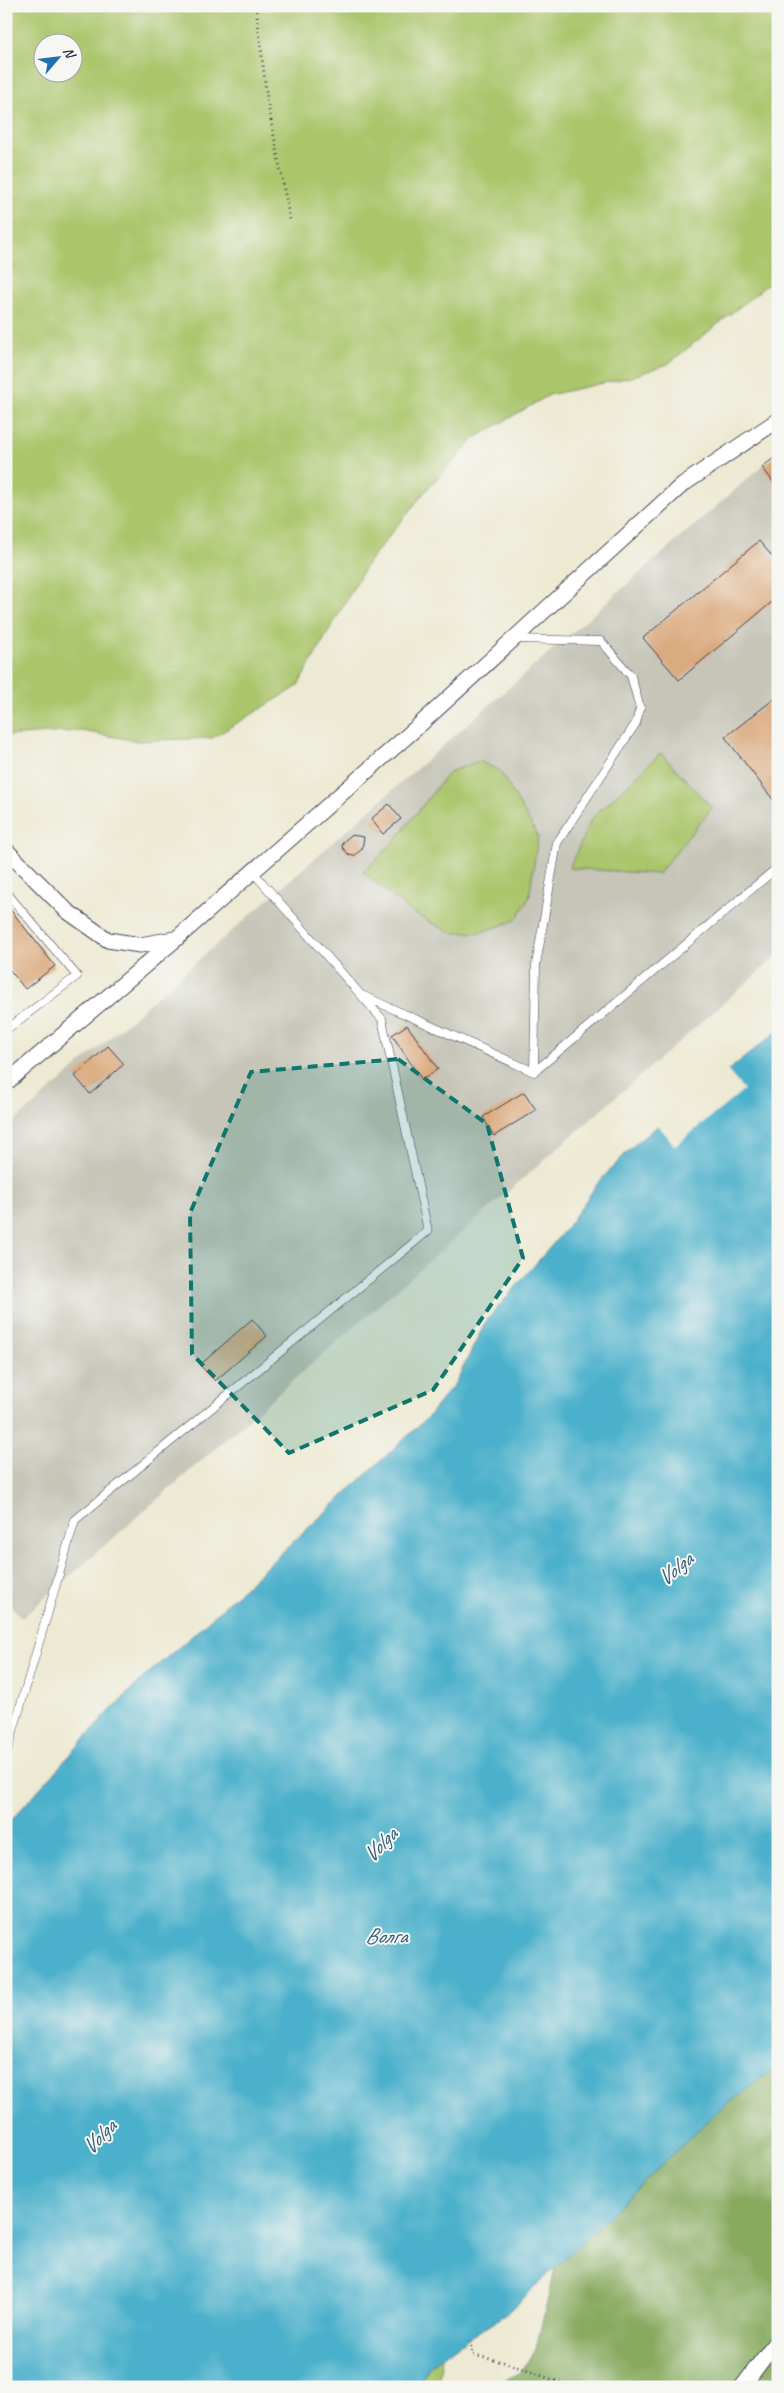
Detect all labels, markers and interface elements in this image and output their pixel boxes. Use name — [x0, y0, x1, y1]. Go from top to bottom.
north arrow — [32, 32, 82, 82]
text: N — [59, 44, 80, 62]
water label: Volga — [651, 1545, 700, 1592]
water label: Volga — [357, 1820, 405, 1868]
water label: Волга — [365, 1922, 409, 1950]
water label: Volga — [76, 2112, 124, 2160]

